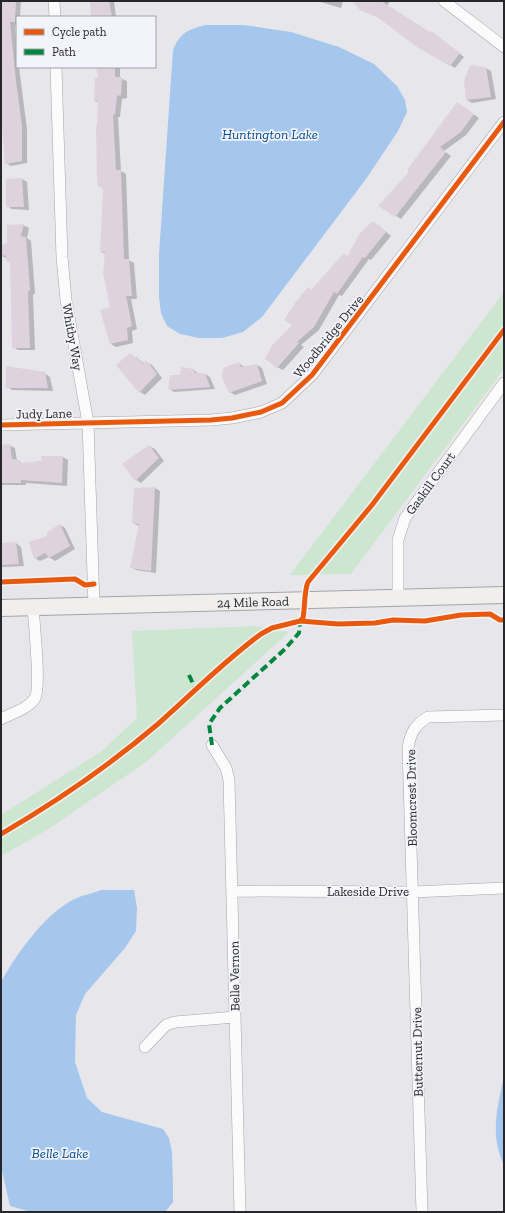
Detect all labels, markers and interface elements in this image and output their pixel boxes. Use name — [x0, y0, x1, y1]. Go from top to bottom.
legend — [16, 16, 156, 68]
text: Cycle path — [52, 25, 107, 39]
text: Path — [52, 45, 76, 59]
water label: Huntington Lake — [222, 126, 318, 143]
street label: Woodbridge Drive — [290, 292, 366, 381]
street label: Whitby Way — [59, 302, 86, 372]
street label: Judy Lane — [16, 406, 72, 421]
street label: Gaskill Court — [403, 449, 458, 518]
street label: 24 Mile Road — [217, 594, 289, 610]
street label: Bloomcrest Drive — [403, 749, 420, 847]
street label: Lakeside Drive — [327, 884, 409, 899]
street label: Belle Vernon — [226, 940, 243, 1011]
street label: Butternut Drive — [409, 1007, 426, 1097]
water label: Belle Lake — [32, 1145, 88, 1162]

